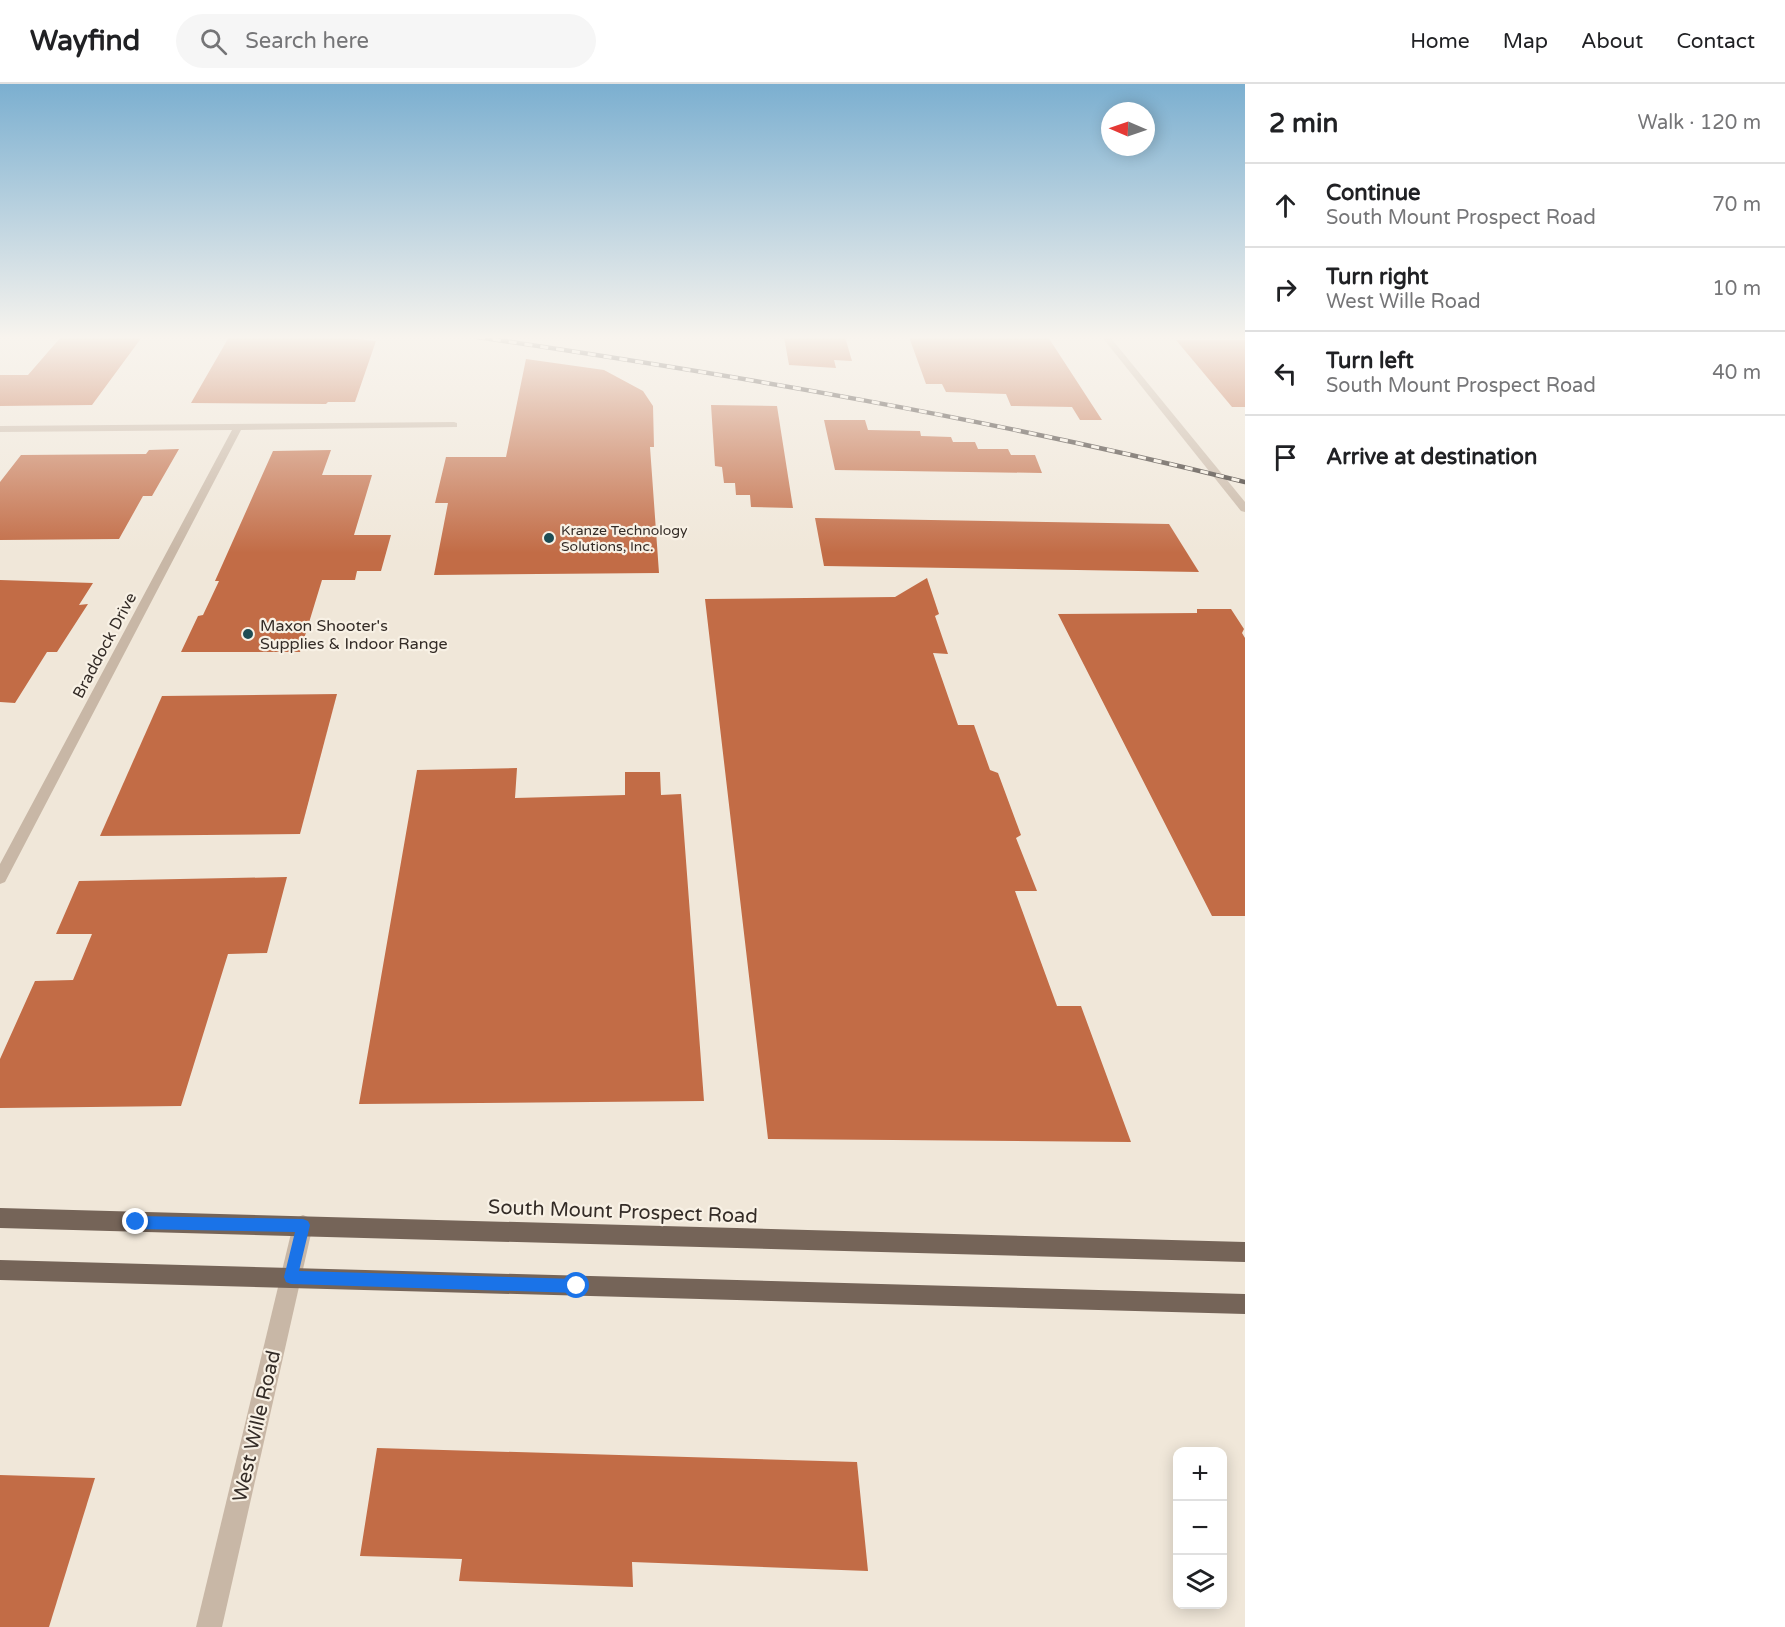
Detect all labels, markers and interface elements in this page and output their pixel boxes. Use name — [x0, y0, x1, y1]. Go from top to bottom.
search box — [176, 14, 596, 68]
text: Wayfind — [30, 24, 140, 58]
icon: search — [197, 25, 230, 58]
text: Search here — [245, 28, 369, 54]
text: Home — [1410, 29, 1470, 54]
text: Map — [1503, 29, 1548, 54]
text: About — [1581, 29, 1643, 54]
text: Contact — [1676, 29, 1755, 54]
north arrow — [1101, 102, 1155, 156]
text: 2 min — [1269, 108, 1338, 139]
text: Walk · 120 m — [1638, 111, 1761, 135]
text: Continue — [1326, 180, 1421, 206]
icon: ahead — [1269, 189, 1302, 222]
text: 70 m — [1712, 193, 1761, 217]
text: South Mount Prospect Road — [1326, 206, 1596, 230]
text: Turn right — [1326, 264, 1428, 290]
icon: right — [1269, 273, 1302, 306]
text: 10 m — [1712, 277, 1761, 301]
text: West Wille Road — [1326, 290, 1481, 314]
text: Turn left — [1326, 348, 1414, 374]
icon: left — [1269, 357, 1302, 390]
text: 40 m — [1712, 361, 1761, 385]
text: South Mount Prospect Road — [1326, 374, 1596, 398]
icon: arrive — [1269, 441, 1302, 474]
text: Arrive at destination — [1326, 444, 1537, 470]
place label: Kranze Technology Solutions, Inc. — [561, 522, 688, 555]
marker: Kranze Technology Solutions, Inc. — [542, 531, 556, 545]
street label: Braddock Drive — [69, 589, 141, 702]
place label: Maxon Shooter's Supplies & Indoor Range — [260, 616, 448, 654]
marker: Maxon Shooter's Supplies & Indoor Range — [241, 627, 255, 641]
street label: South Mount Prospect Road — [488, 1195, 758, 1229]
route end — [122, 1208, 148, 1234]
route start — [563, 1272, 589, 1298]
street label: West Wille Road — [228, 1348, 286, 1504]
map controls — [1173, 1447, 1227, 1609]
button: + — [1173, 1447, 1227, 1501]
button: − — [1173, 1501, 1227, 1555]
button: layers — [1173, 1555, 1227, 1609]

